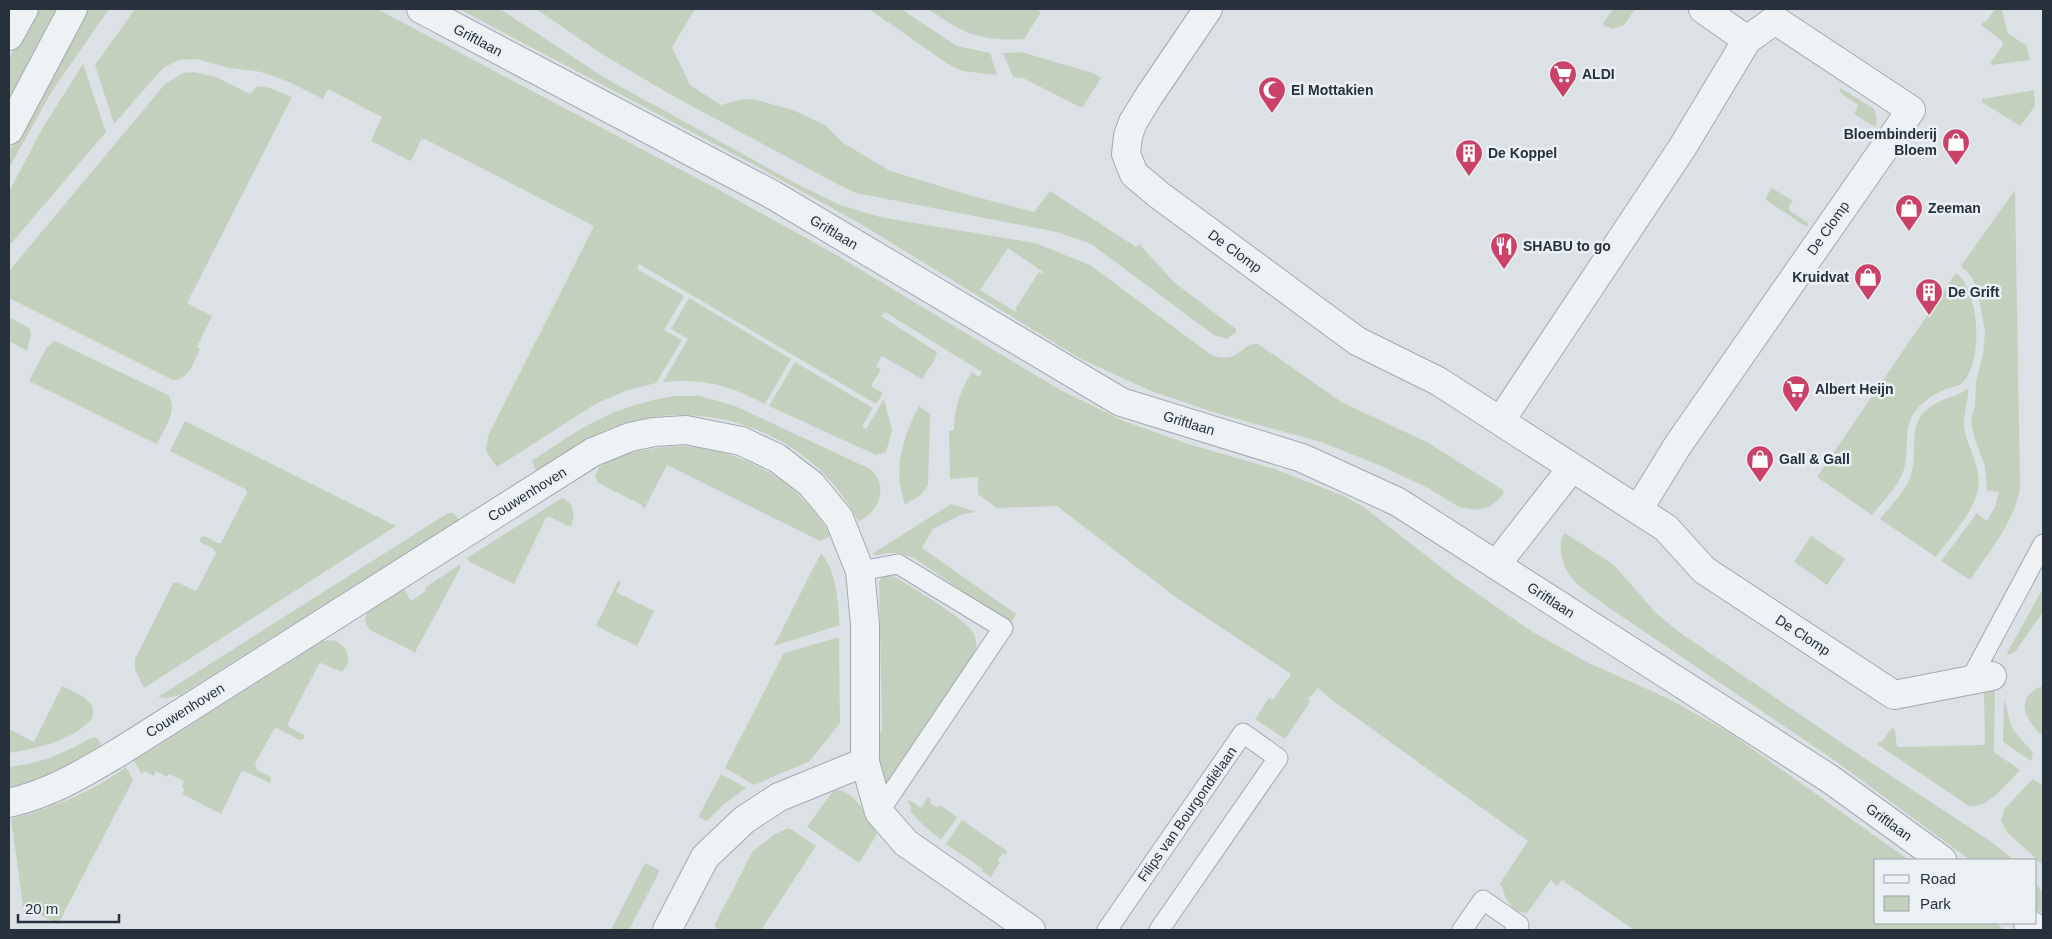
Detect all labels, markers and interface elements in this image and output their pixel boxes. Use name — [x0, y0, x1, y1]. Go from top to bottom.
street label: Griftlaan — [451, 21, 505, 59]
supermarket icon: ALDI — [1548, 59, 1578, 98]
place label: ALDI — [1582, 66, 1615, 82]
mosque icon: El Mottakien — [1257, 75, 1287, 114]
place label: El Mottakien — [1291, 82, 1373, 98]
place label: Bloembinderij Bloem — [1844, 126, 1937, 158]
shop icon: Bloembinderij Bloem — [1941, 127, 1971, 166]
building icon: De Koppel — [1454, 138, 1484, 177]
place label: De Koppel — [1488, 145, 1557, 161]
shop icon: Zeeman — [1894, 193, 1924, 232]
street label: De Clomp — [1804, 198, 1853, 258]
place label: Zeeman — [1928, 200, 1981, 216]
street label: Griftlaan — [807, 212, 861, 252]
street label: De Clomp — [1205, 226, 1265, 276]
restaurant icon: SHABU to go — [1489, 231, 1519, 270]
place label: SHABU to go — [1523, 238, 1611, 254]
shop icon: Kruidvat — [1853, 262, 1883, 301]
place label: Kruidvat — [1792, 269, 1849, 285]
building icon: De Grift — [1914, 277, 1944, 316]
place label: De Grift — [1948, 284, 2000, 300]
supermarket icon: Albert Heijn — [1781, 374, 1811, 413]
place label: Albert Heijn — [1815, 381, 1894, 397]
street label: Griftlaan — [1161, 408, 1217, 438]
shop icon: Gall & Gall — [1745, 444, 1775, 483]
place label: Gall & Gall — [1779, 451, 1850, 467]
street label: Couwenhoven — [485, 463, 569, 525]
street label: Griftlaan — [1524, 579, 1578, 621]
street label: De Clomp — [1773, 611, 1834, 659]
street label: Couwenhoven — [143, 679, 227, 741]
street label: Filips van Bourgondiëlaan — [1134, 743, 1240, 885]
street label: Griftlaan — [1863, 800, 1915, 844]
legend — [1874, 859, 2037, 924]
text: Road — [1920, 870, 1956, 887]
scale bar — [18, 892, 119, 924]
text: Park — [1920, 895, 1951, 912]
text: 20 m — [25, 900, 58, 917]

